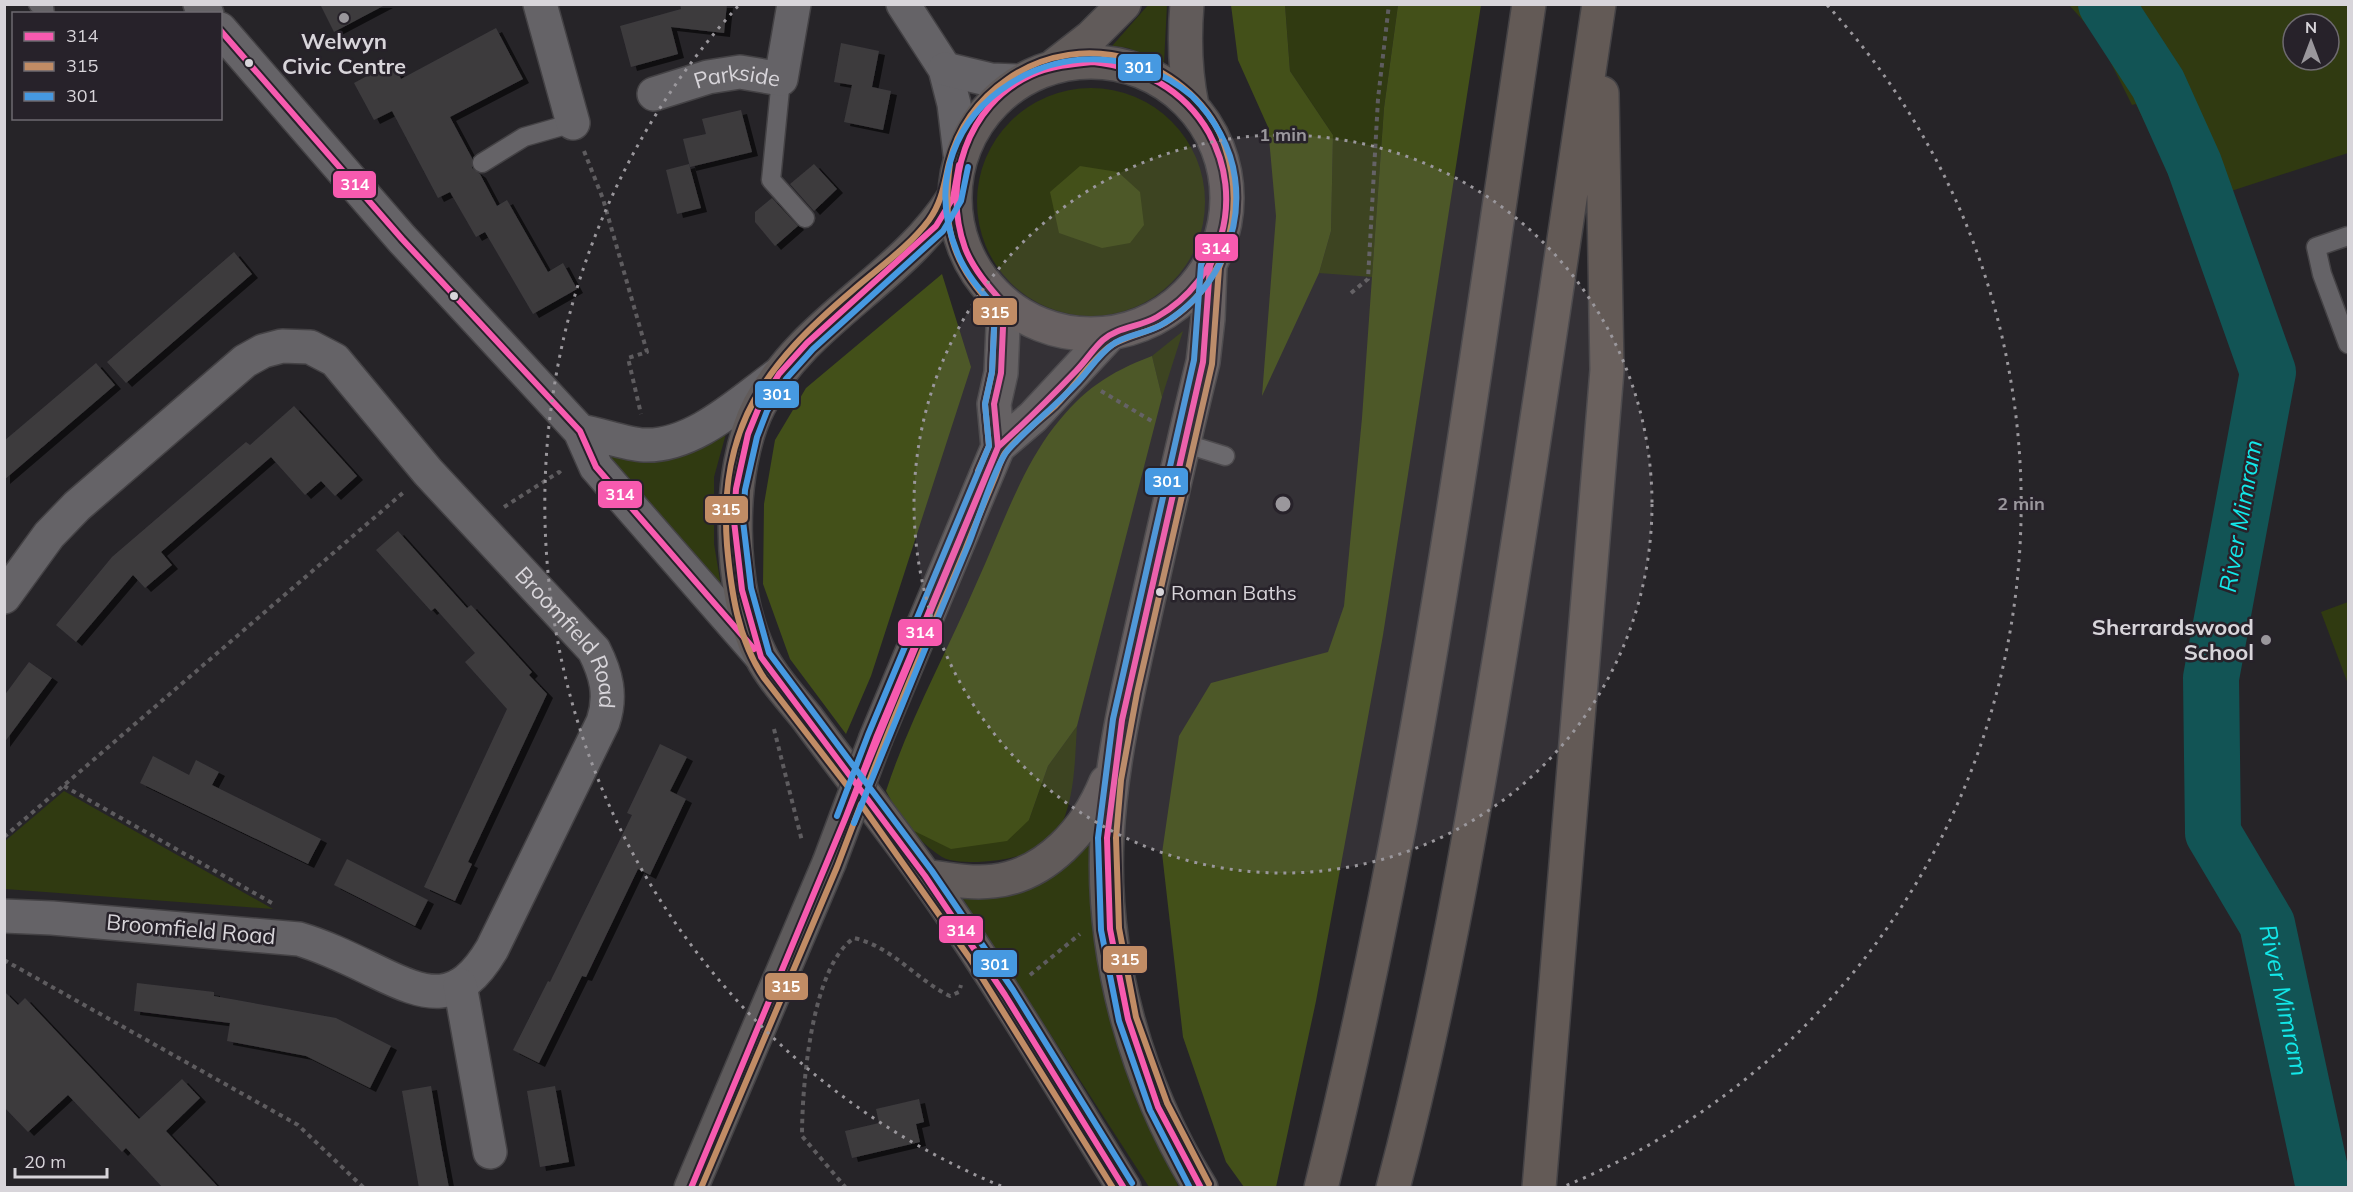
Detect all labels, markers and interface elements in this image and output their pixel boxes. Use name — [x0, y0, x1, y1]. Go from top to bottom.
marker: Welwyn Civic Centre — [337, 11, 351, 25]
legend — [12, 12, 222, 120]
north arrow — [2281, 12, 2341, 72]
text: N — [2305, 17, 2317, 37]
text: 314 — [66, 24, 99, 47]
place label: Welwyn Civic Centre — [282, 27, 406, 80]
line badge: 301 — [1117, 53, 1162, 82]
text: 315 — [66, 54, 99, 77]
unlabelled marker — [243, 57, 255, 69]
text: 301 — [1125, 57, 1153, 77]
street label: Parkside — [690, 58, 783, 95]
text: 301 — [66, 84, 98, 107]
text: 1 min — [1259, 123, 1307, 146]
line badge: 314 — [332, 170, 377, 199]
text: 314 — [341, 174, 370, 194]
line badge: 314 — [1194, 233, 1239, 262]
text: 314 — [1202, 238, 1231, 258]
unlabelled marker — [448, 290, 460, 302]
line badge: 315 — [972, 297, 1018, 326]
text: 315 — [981, 302, 1010, 322]
line badge: 301 — [754, 380, 800, 409]
text: 301 — [763, 384, 791, 404]
water label: River Mimram — [2212, 437, 2268, 594]
line badge: 301 — [1144, 467, 1189, 496]
text: 301 — [1153, 471, 1181, 491]
line badge: 314 — [597, 480, 643, 509]
text: 314 — [606, 484, 635, 504]
text: 2 min — [1997, 492, 2045, 515]
centre of rings — [1273, 494, 1293, 514]
line badge: 315 — [704, 495, 749, 524]
text: 315 — [712, 499, 741, 519]
street label: Broomfield Road — [509, 561, 622, 709]
place label: Roman Baths — [1171, 580, 1297, 605]
marker: Roman Baths — [1154, 586, 1166, 598]
place label: Sherrardswood School — [2092, 613, 2254, 666]
line badge: 314 — [897, 618, 943, 647]
text: 314 — [906, 622, 935, 642]
marker: Sherrardswood School — [2259, 633, 2273, 647]
street label: Broomfield Road — [105, 908, 277, 950]
line badge: 314 — [938, 915, 984, 944]
text: 314 — [947, 920, 976, 940]
water label: River Mimram — [2253, 921, 2315, 1079]
line badge: 315 — [1102, 945, 1148, 974]
line badge: 301 — [972, 949, 1018, 978]
text: 315 — [1111, 949, 1140, 969]
text: 301 — [981, 954, 1009, 974]
line badge: 315 — [764, 972, 809, 1001]
text: 315 — [772, 976, 801, 996]
scale bar — [15, 1141, 106, 1179]
text: 20 m — [24, 1150, 66, 1173]

